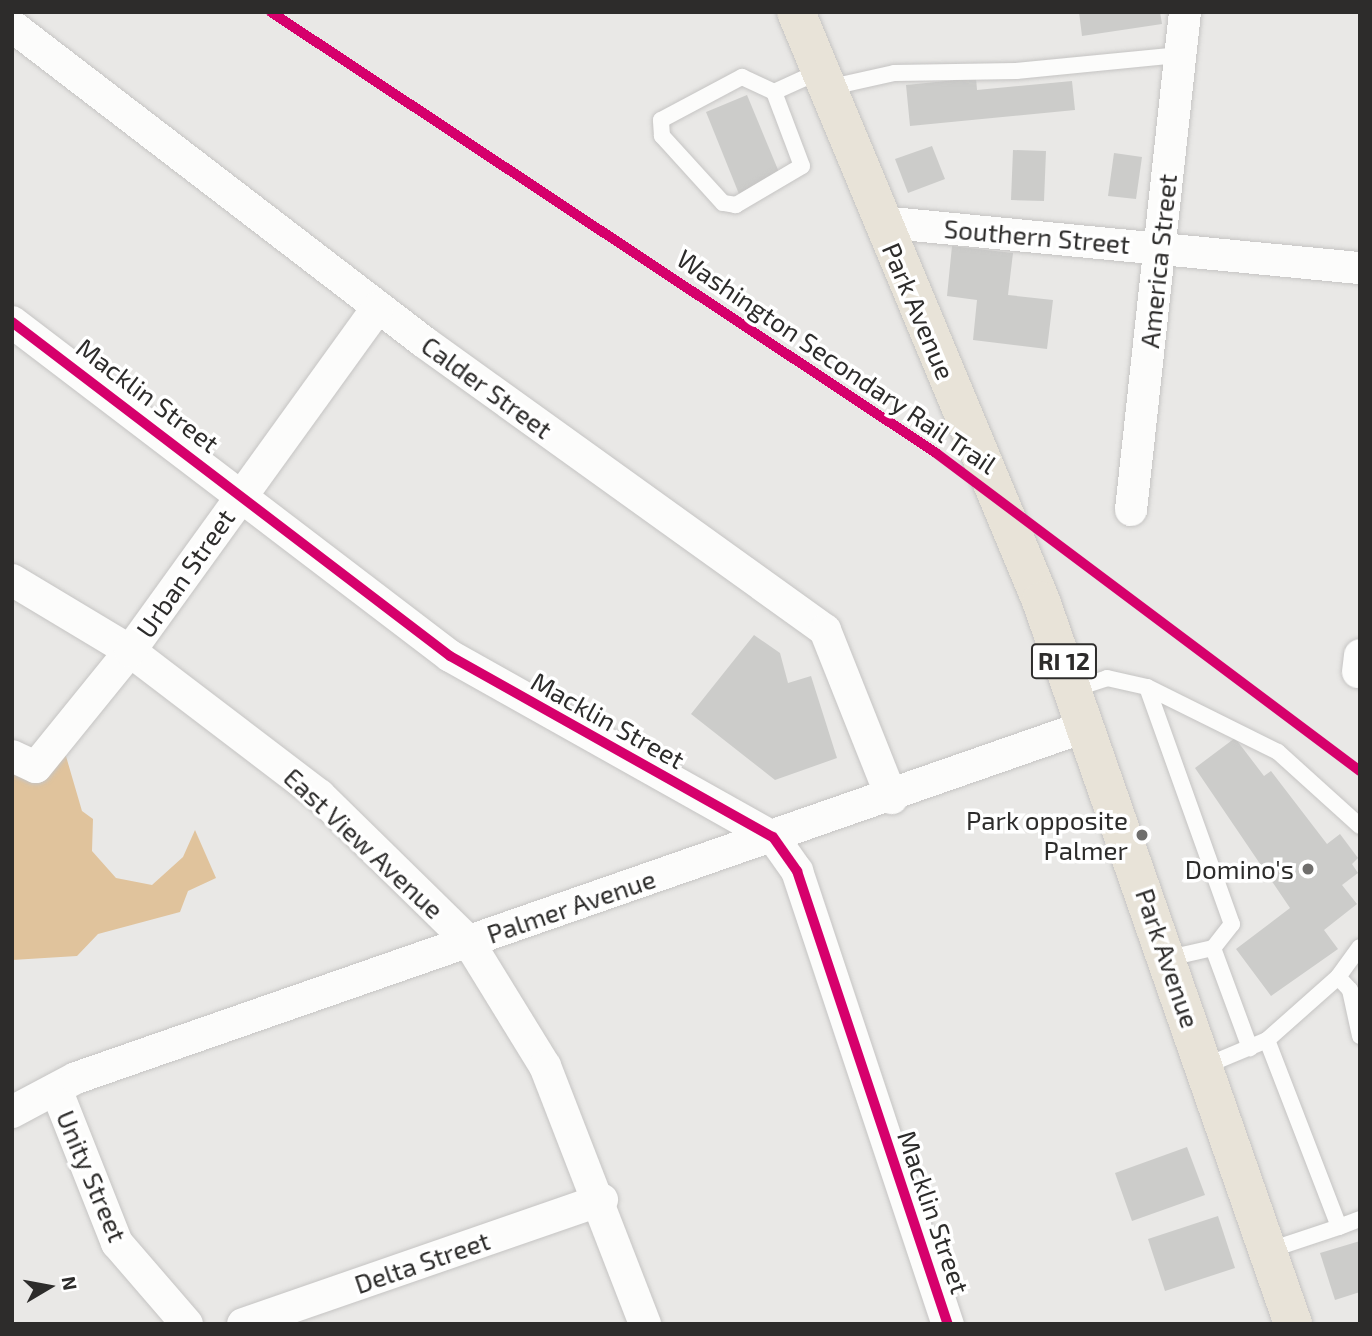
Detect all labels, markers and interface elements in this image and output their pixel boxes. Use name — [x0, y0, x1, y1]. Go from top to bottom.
street label: America Street — [1133, 172, 1183, 350]
street label: Southern Street — [943, 212, 1131, 260]
street label: Park Avenue — [876, 238, 962, 384]
street label: Washington Secondary Rail Trail — [671, 242, 1003, 480]
street label: Calder Street — [415, 329, 559, 445]
street label: Macklin Street — [71, 331, 225, 459]
street label: Urban Street — [129, 503, 241, 643]
road number: RI 12 — [1031, 640, 1097, 682]
street label: Macklin Street — [526, 665, 690, 775]
street label: East View Avenue — [277, 761, 451, 925]
place label: Park opposite Palmer — [966, 804, 1128, 866]
marker: Park opposite Palmer — [1134, 827, 1150, 843]
place label: Domino's — [1185, 853, 1294, 885]
marker: Domino's — [1300, 861, 1316, 877]
street label: Palmer Avenue — [482, 862, 660, 950]
street label: Park Avenue — [1129, 884, 1207, 1032]
street label: Unity Street — [50, 1105, 134, 1247]
street label: Macklin Street — [892, 1126, 976, 1298]
street label: Delta Street — [350, 1224, 494, 1300]
north arrow — [14, 1252, 84, 1322]
text: N — [58, 1275, 83, 1292]

